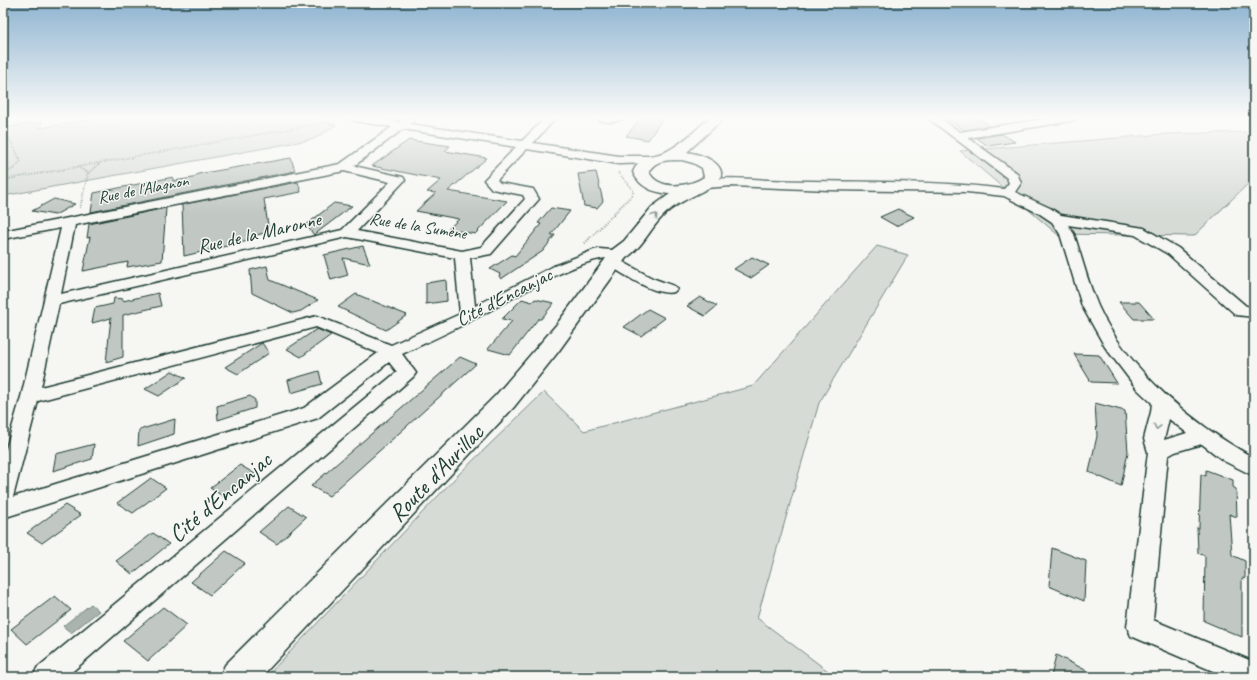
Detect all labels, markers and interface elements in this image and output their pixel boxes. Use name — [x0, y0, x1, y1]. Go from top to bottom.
street label: Rue de l'Alagnon — [96, 170, 191, 208]
street label: Rue de la Maronne — [195, 206, 325, 259]
street label: Rue de la Sumène — [368, 208, 470, 244]
one-way arrow — [650, 213, 657, 220]
street label: Cité d'Encanjac — [452, 262, 557, 332]
street label: Route d'Aurillac — [382, 417, 491, 528]
one-way arrow — [1154, 423, 1162, 430]
street label: Cité d'Encanjac — [162, 444, 279, 549]

